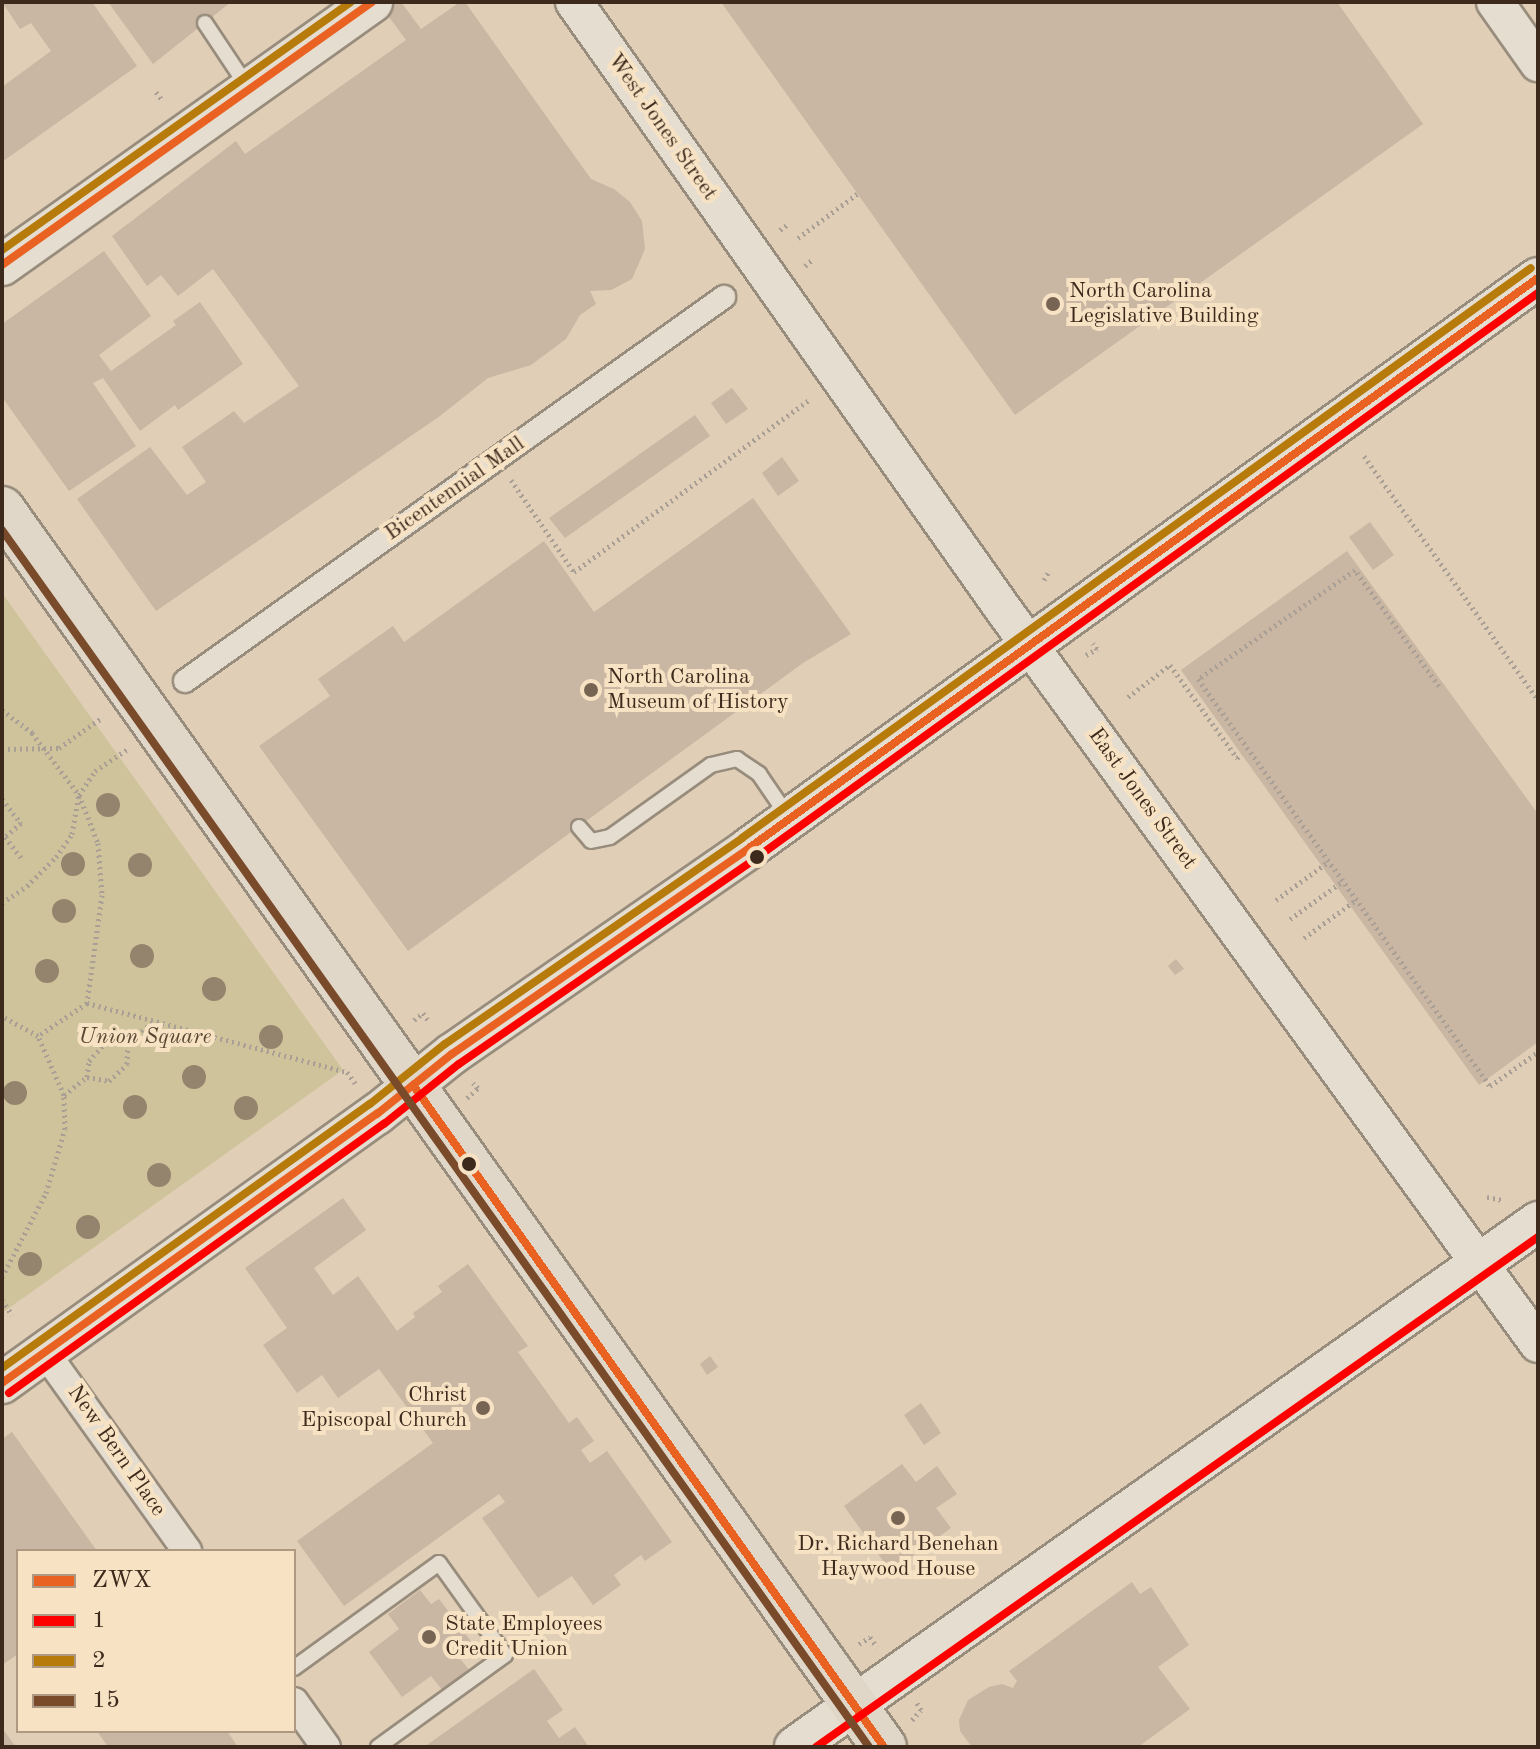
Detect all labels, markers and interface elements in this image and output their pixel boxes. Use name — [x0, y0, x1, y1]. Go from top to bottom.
street label: West Jones Street — [601, 48, 723, 206]
place label: North Carolina Legislative Building — [1069, 278, 1259, 330]
marker: North Carolina Legislative Building — [1044, 295, 1062, 313]
street label: Bicentennial Mall — [380, 431, 530, 547]
place label: North Carolina Museum of History — [607, 664, 789, 716]
marker: North Carolina Museum of History — [582, 681, 600, 699]
street label: East Jones Street — [1082, 723, 1202, 875]
unlabelled marker — [749, 849, 765, 865]
park label: Union Square — [78, 1025, 212, 1051]
unlabelled marker — [461, 1156, 477, 1172]
street label: New Bern Place — [61, 1380, 171, 1522]
place label: Christ Episcopal Church — [301, 1382, 467, 1434]
marker: Christ Episcopal Church — [474, 1399, 492, 1417]
marker: Dr. Richard Benehan Haywood House — [889, 1509, 907, 1527]
place label: Dr. Richard Benehan Haywood House — [797, 1531, 999, 1582]
legend — [16, 1549, 296, 1733]
text: ZWX — [92, 1569, 151, 1593]
text: 1 — [92, 1609, 106, 1633]
place label: State Employees Credit Union — [445, 1611, 602, 1662]
marker: State Employees Credit Union — [420, 1628, 438, 1646]
text: 2 — [92, 1649, 106, 1673]
text: 15 — [92, 1689, 120, 1713]

